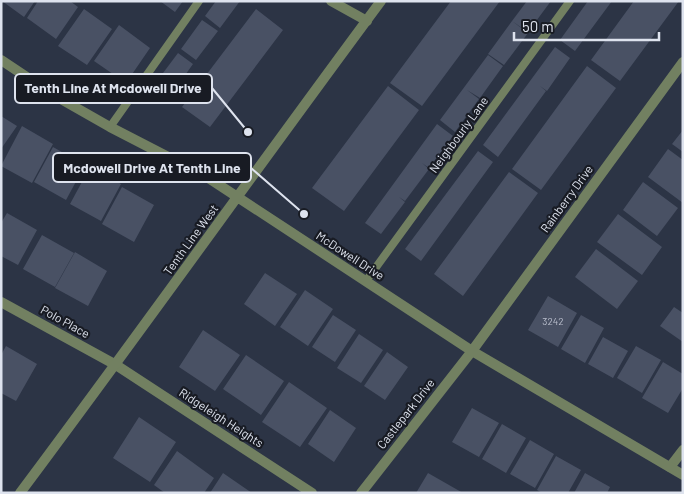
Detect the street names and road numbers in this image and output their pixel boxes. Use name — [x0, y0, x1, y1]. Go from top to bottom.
street label: Neighbourly Lane — [426, 94, 491, 175]
street label: Rainberry Drive — [537, 162, 595, 235]
street label: Tenth Line West — [160, 202, 220, 277]
street label: McDowell Drive — [314, 228, 387, 282]
street label: Polo Place — [39, 302, 92, 340]
street label: Castlepark Drive — [374, 376, 437, 451]
street label: Ridgeleigh Heights — [177, 385, 266, 450]

